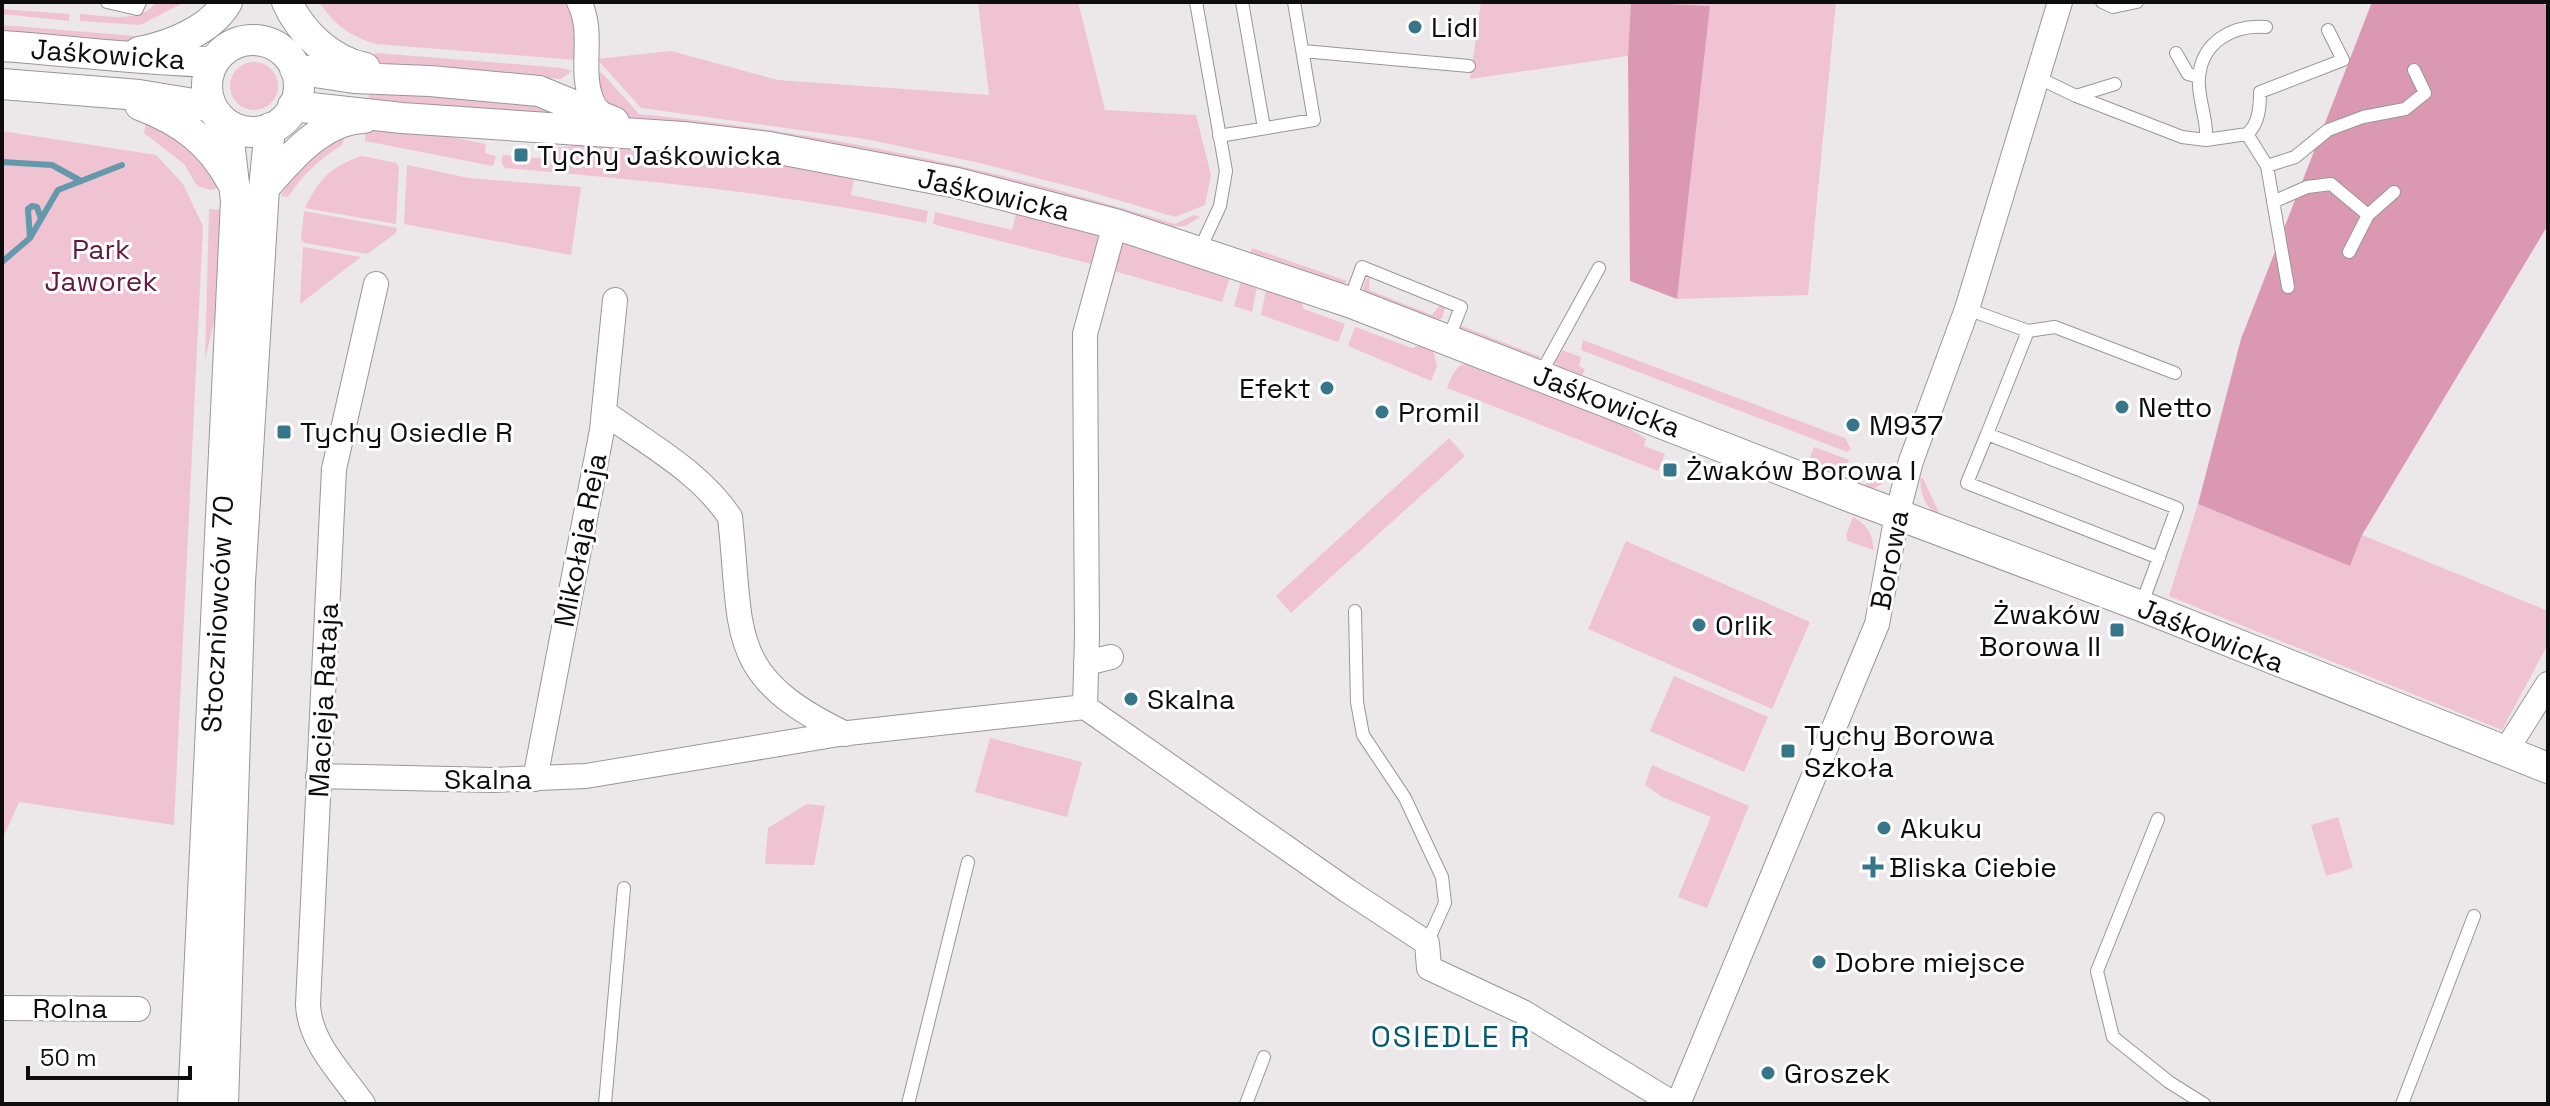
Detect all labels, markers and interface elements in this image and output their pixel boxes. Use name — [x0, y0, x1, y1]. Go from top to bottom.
place label: Lidl — [1431, 9, 1478, 45]
marker: Lidl — [1406, 18, 1424, 36]
street label: Jaśkowicka — [29, 31, 187, 77]
place label: Tychy Jaśkowicka — [537, 137, 781, 173]
marker: Tychy Jaśkowicka — [512, 146, 530, 164]
street label: Jaśkowicka — [914, 159, 1074, 229]
park label: Park Jaworek — [45, 231, 157, 299]
street label: Jaśkowicka — [1528, 356, 1686, 446]
place label: Efekt — [1239, 370, 1311, 406]
marker: Efekt — [1318, 379, 1336, 397]
place label: Netto — [2138, 389, 2212, 425]
place label: Promil — [1398, 394, 1480, 430]
marker: Netto — [2113, 398, 2131, 416]
marker: Promil — [1373, 403, 1391, 421]
place label: M937 — [1869, 407, 1943, 443]
place label: Tychy Osiedle R — [300, 414, 513, 450]
marker: M937 — [1844, 416, 1862, 434]
marker: Tychy Osiedle R — [275, 423, 293, 441]
street label: Mikołaja Reja — [545, 450, 615, 630]
place label: Żwaków Borowa I — [1686, 452, 1916, 488]
marker: Żwaków Borowa I — [1661, 461, 1679, 479]
street label: Stoczniowców 70 — [193, 494, 241, 734]
street label: Borowa — [1862, 507, 1916, 613]
street label: Jaśkowicka — [2132, 589, 2290, 681]
place label: Żwaków Borowa II — [1979, 596, 2101, 664]
street label: Macieja Rataja — [300, 602, 346, 798]
place label: Orlik — [1715, 607, 1773, 643]
marker: Orlik — [1690, 616, 1708, 634]
marker: Żwaków Borowa II — [2108, 621, 2126, 639]
place label: Skalna — [1147, 681, 1235, 717]
marker: Skalna — [1122, 690, 1140, 708]
place label: Tychy Borowa Szkoła — [1804, 717, 1995, 785]
marker: Tychy Borowa Szkoła — [1779, 742, 1797, 760]
street label: Skalna — [444, 761, 532, 797]
place label: Akuku — [1900, 810, 1982, 846]
marker: Akuku — [1875, 819, 1893, 837]
place label: Bliska Ciebie — [1889, 849, 2057, 885]
marker: Bliska Ciebie — [1864, 858, 1882, 876]
place label: Dobre miejsce — [1835, 944, 2025, 980]
marker: Dobre miejsce — [1810, 953, 1828, 971]
street label: Rolna — [32, 990, 108, 1026]
district label: OSIEDLE R — [1371, 1017, 1531, 1056]
scale bar — [28, 1030, 190, 1080]
text: 50 m — [40, 1042, 97, 1073]
place label: Groszek — [1784, 1055, 1890, 1091]
marker: Groszek — [1759, 1064, 1777, 1082]

